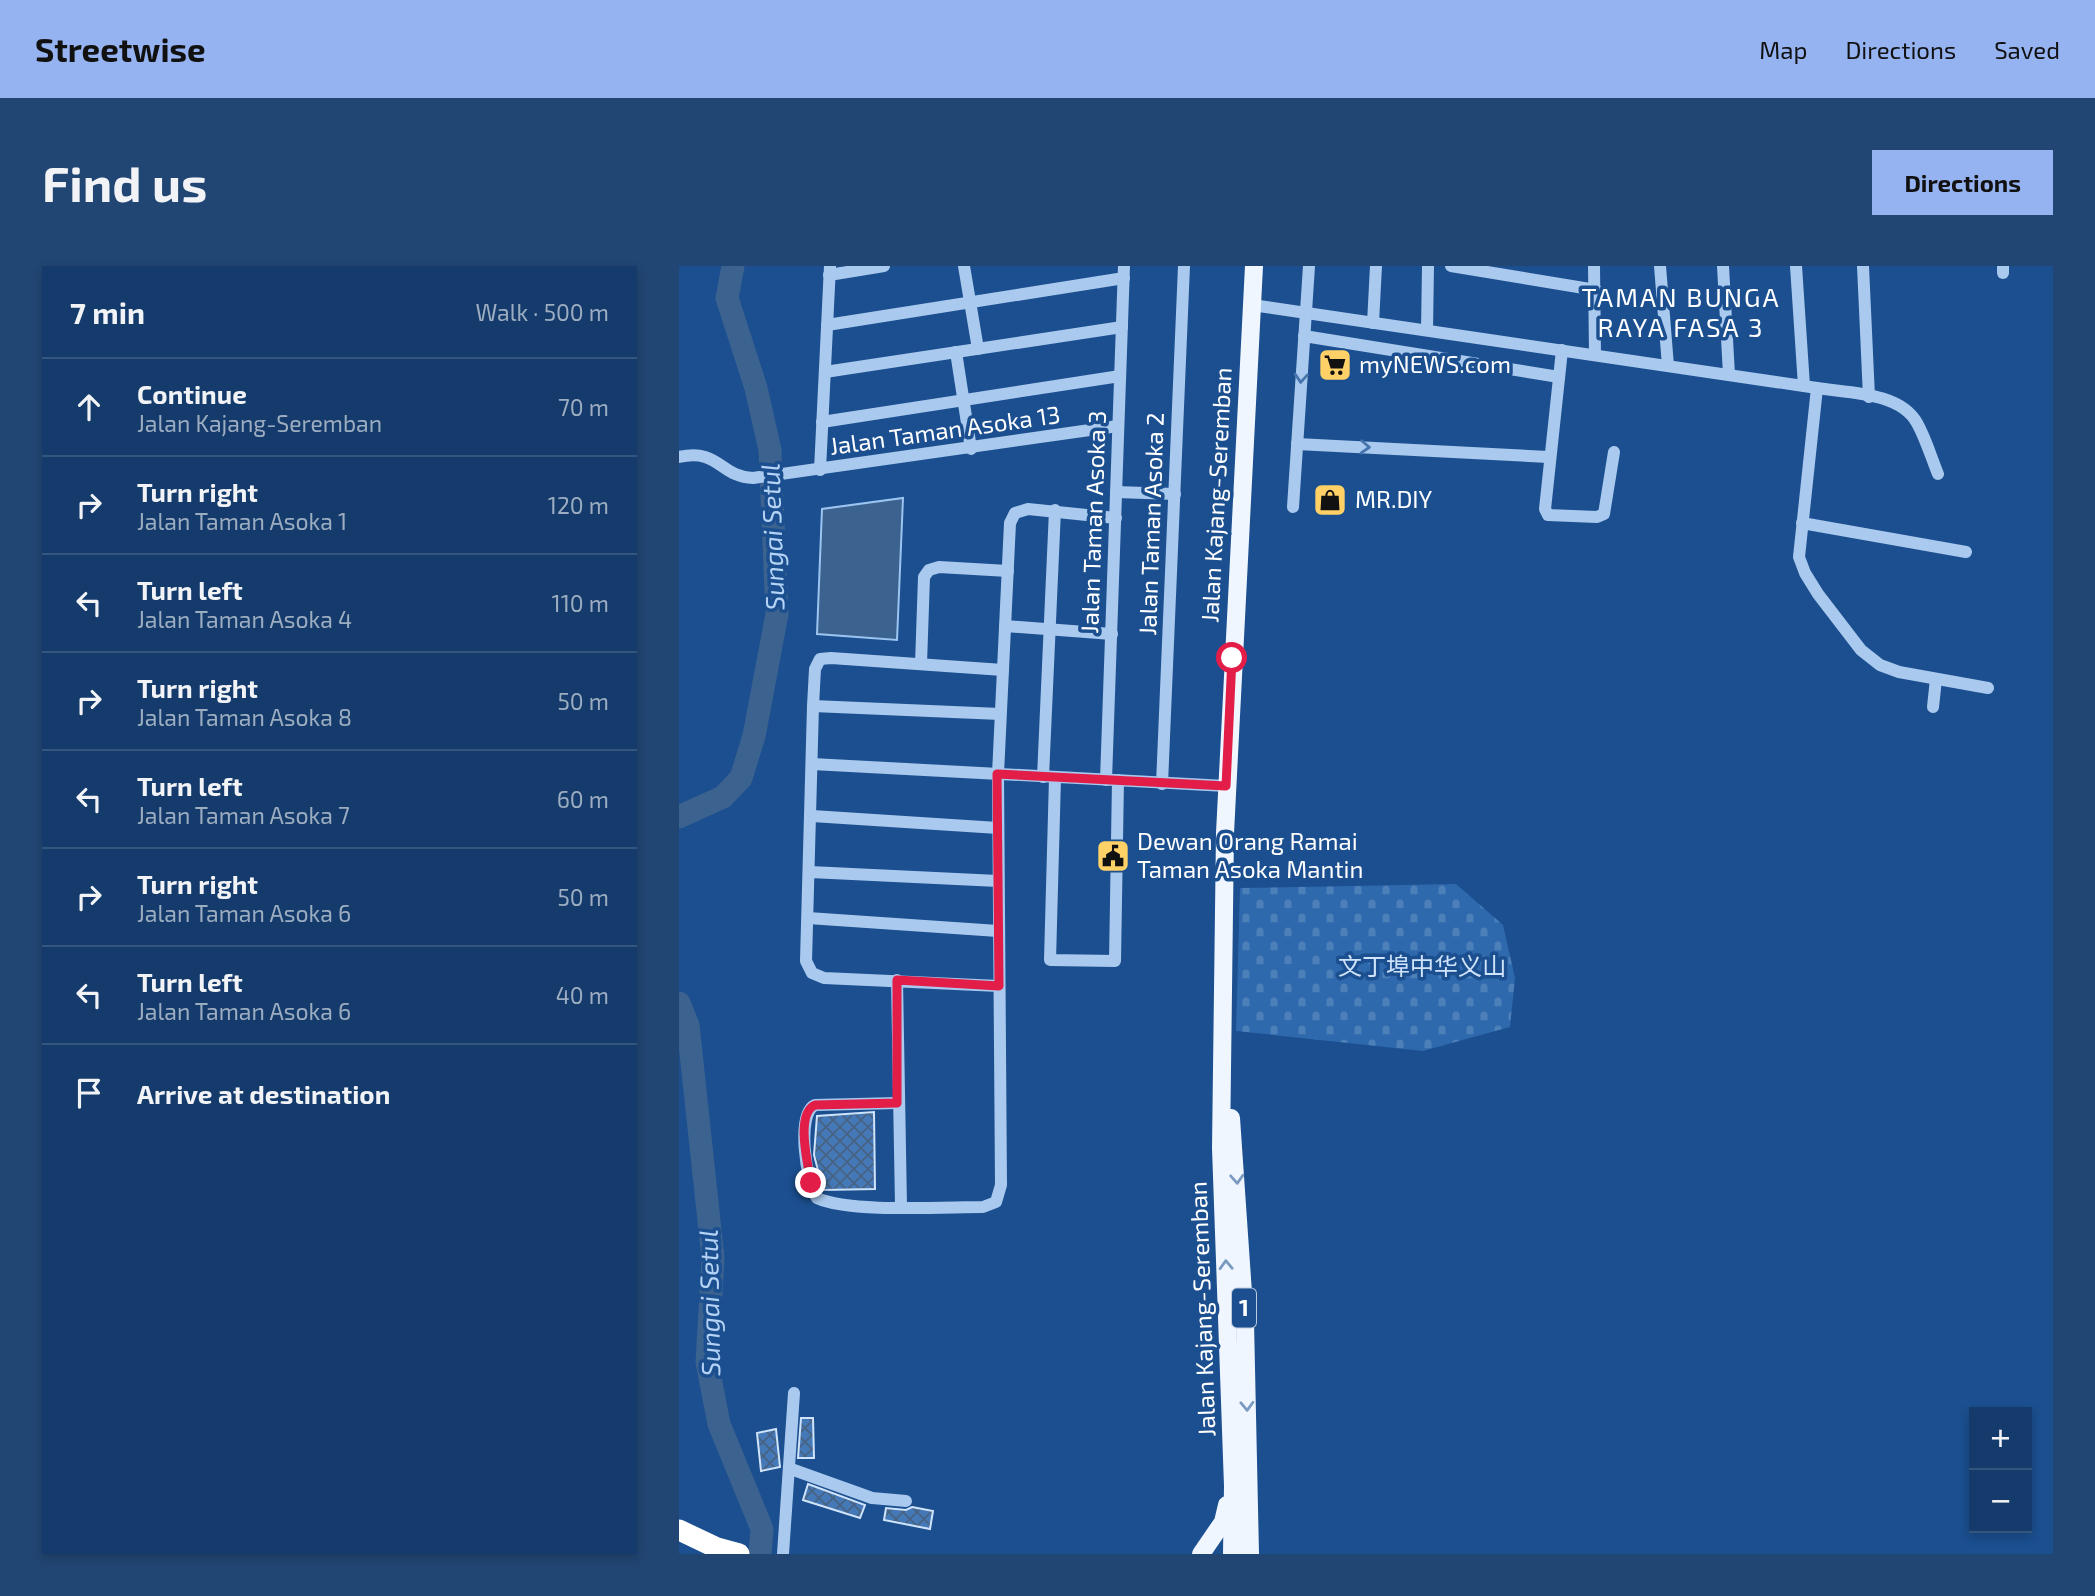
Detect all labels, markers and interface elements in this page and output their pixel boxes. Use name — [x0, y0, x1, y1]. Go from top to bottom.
text: Streetwise — [35, 29, 206, 69]
text: Map — [1759, 35, 1807, 64]
text: Directions — [1845, 35, 1956, 64]
text: Saved — [1994, 35, 2060, 64]
button: Directions — [1872, 150, 2053, 215]
text: Find us — [42, 153, 207, 212]
district label: TAMAN BUNGA RAYA FASA 3 — [1581, 281, 1781, 342]
text: 7 min — [70, 294, 145, 330]
text: Walk · 500 m — [476, 298, 609, 326]
supermarket icon: myNEWS.com — [1316, 346, 1354, 384]
place label: myNEWS.com — [1359, 349, 1511, 378]
street label: Jalan Kajang-Seremban — [1194, 367, 1237, 623]
one-way arrow — [1294, 373, 1309, 384]
text: Continue — [137, 378, 247, 409]
icon: ahead — [70, 388, 108, 426]
text: 70 m — [558, 393, 609, 421]
street label: Jalan Taman Asoka 13 — [828, 399, 1062, 460]
text: Jalan Kajang-Seremban — [137, 409, 382, 437]
street label: Jalan Taman Asoka 3 — [1074, 410, 1111, 634]
street label: Jalan Taman Asoka 2 — [1132, 412, 1169, 636]
one-way arrow — [1360, 440, 1371, 455]
water label: Sungai Setul — [753, 463, 790, 611]
text: Turn right — [137, 476, 258, 507]
shop icon: MR.DIY — [1311, 481, 1349, 519]
place label: MR.DIY — [1355, 484, 1433, 513]
icon: right — [70, 486, 108, 524]
text: 120 m — [548, 491, 609, 519]
text: Jalan Taman Asoka 1 — [137, 507, 347, 535]
text: Turn left — [137, 574, 243, 605]
icon: left — [70, 584, 108, 622]
text: 110 m — [552, 589, 609, 617]
text: Jalan Taman Asoka 4 — [137, 605, 352, 633]
route start — [1216, 642, 1247, 673]
text: Turn right — [137, 672, 258, 703]
icon: right — [70, 682, 108, 720]
text: 50 m — [558, 687, 609, 715]
text: Jalan Taman Asoka 8 — [137, 703, 352, 731]
text: Turn left — [137, 770, 243, 801]
icon: left — [70, 780, 108, 818]
text: 60 m — [557, 785, 609, 813]
text: Jalan Taman Asoka 7 — [137, 801, 350, 829]
place label: Dewan Orang Ramai Taman Asoka Mantin — [1137, 826, 1364, 883]
public building icon: Dewan Orang Ramai Taman Asoka Mantin — [1094, 837, 1132, 875]
text: Turn right — [137, 868, 258, 899]
icon: right — [70, 878, 108, 916]
text: 50 m — [558, 883, 609, 911]
text: Jalan Taman Asoka 6 — [137, 899, 351, 927]
park label: 文丁埠中华义山 — [1338, 951, 1506, 980]
text: Turn left — [137, 966, 243, 997]
icon: left — [70, 976, 108, 1014]
text: 40 m — [556, 981, 609, 1009]
text: Jalan Taman Asoka 6 — [137, 997, 351, 1025]
icon: arrive — [70, 1074, 108, 1112]
text: Arrive at destination — [137, 1078, 390, 1109]
route end — [795, 1167, 826, 1198]
one-way arrow — [1229, 1174, 1244, 1185]
street label: Jalan Kajang-Seremban — [1183, 1181, 1220, 1437]
water label: Sungai Setul — [692, 1229, 725, 1377]
one-way arrow — [1219, 1260, 1234, 1271]
road number: 1 — [1232, 1289, 1256, 1328]
one-way arrow — [1240, 1401, 1255, 1412]
map controls — [1969, 1407, 2032, 1533]
button: + — [1969, 1407, 2032, 1470]
button: − — [1969, 1470, 2032, 1533]

